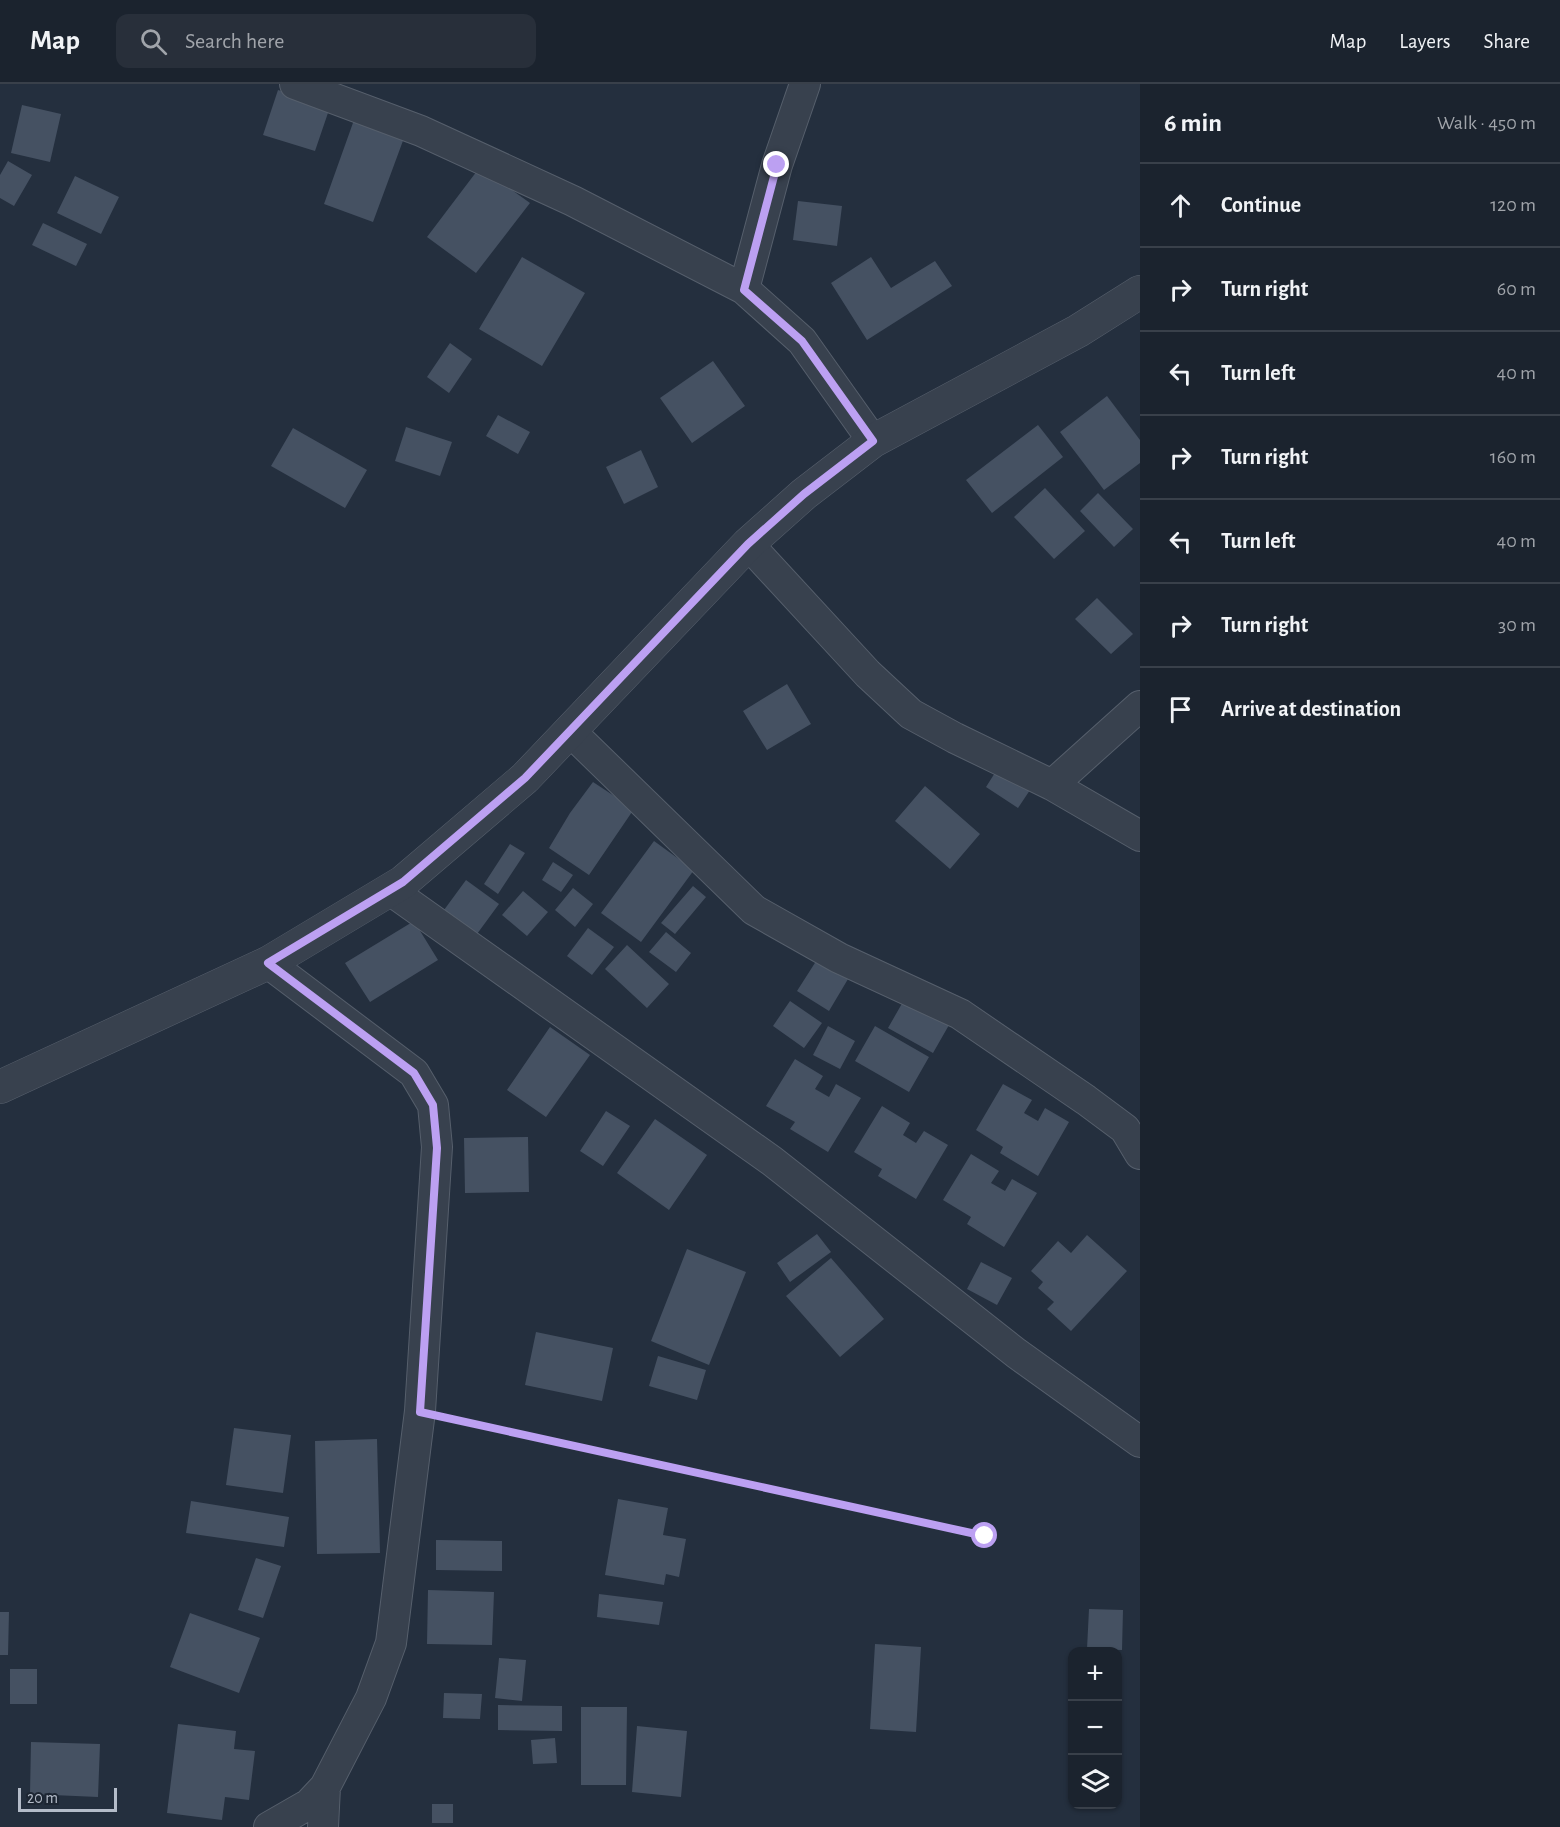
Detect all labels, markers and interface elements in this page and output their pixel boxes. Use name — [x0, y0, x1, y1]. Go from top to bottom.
search box — [116, 14, 536, 68]
icon: search — [137, 25, 170, 58]
text: Map — [30, 27, 80, 55]
text: Search here — [185, 30, 284, 52]
text: Map — [1330, 31, 1366, 52]
text: Layers — [1399, 31, 1450, 52]
text: Share — [1483, 31, 1530, 52]
text: 6 min — [1164, 110, 1222, 136]
text: Walk · 450 m — [1437, 113, 1536, 133]
route end — [763, 151, 789, 177]
icon: ahead — [1164, 189, 1197, 222]
text: Continue — [1221, 194, 1301, 216]
text: 120 m — [1490, 195, 1536, 215]
icon: right — [1164, 273, 1197, 306]
text: Turn right — [1221, 278, 1308, 300]
text: 60 m — [1497, 279, 1536, 299]
icon: left — [1164, 357, 1197, 390]
text: Turn left — [1221, 362, 1295, 384]
text: 40 m — [1497, 363, 1536, 383]
icon: right — [1164, 441, 1197, 474]
text: Turn right — [1221, 446, 1308, 468]
text: 160 m — [1490, 447, 1536, 467]
icon: left — [1164, 525, 1197, 558]
text: Turn left — [1221, 530, 1295, 552]
text: 40 m — [1497, 531, 1536, 551]
icon: right — [1164, 609, 1197, 642]
text: Turn right — [1221, 614, 1308, 636]
text: 30 m — [1498, 615, 1536, 635]
icon: arrive — [1164, 693, 1197, 726]
text: Arrive at destination — [1221, 698, 1401, 720]
route start — [971, 1522, 997, 1548]
map controls — [1068, 1647, 1122, 1809]
button: + — [1068, 1647, 1122, 1701]
button: − — [1068, 1701, 1122, 1755]
button: layers — [1068, 1755, 1122, 1809]
scale bar — [18, 1785, 117, 1812]
text: 20 m — [27, 1790, 58, 1806]

